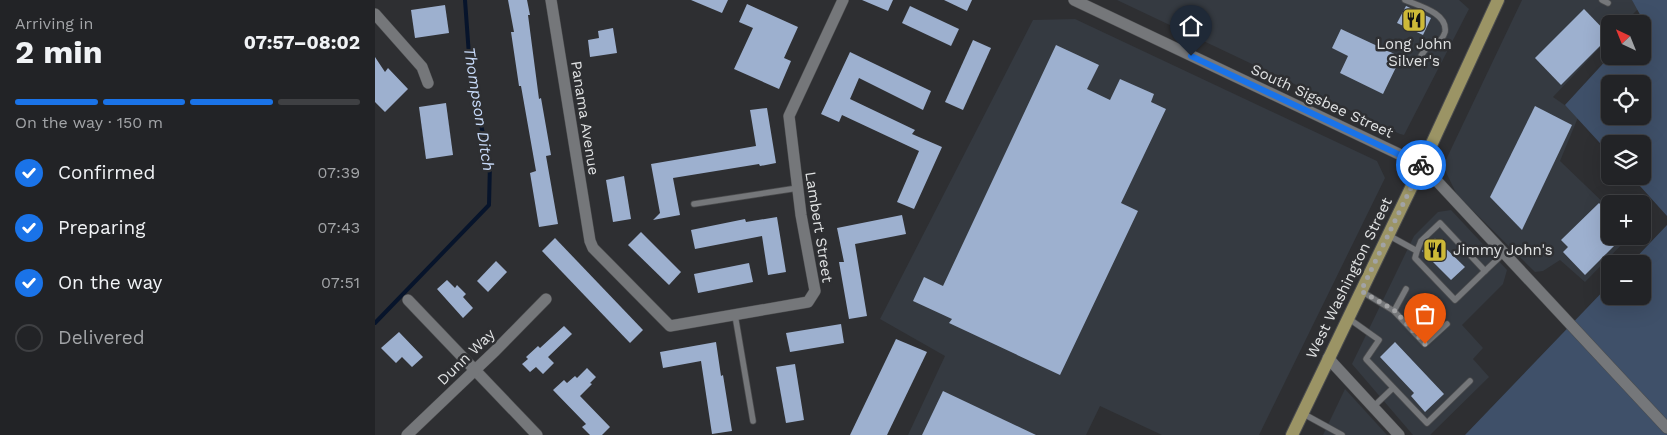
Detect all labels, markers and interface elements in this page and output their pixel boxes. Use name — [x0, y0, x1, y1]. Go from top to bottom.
pin — [1170, 5, 1212, 56]
restaurant icon: Long John Silver's — [1401, 7, 1427, 33]
icon: home — [1177, 12, 1205, 40]
text: Arriving in — [15, 14, 93, 33]
north arrow — [1601, 15, 1651, 65]
map controls — [1601, 15, 1651, 305]
text: 07:57–08:02 — [244, 31, 360, 54]
text: 2 min — [15, 33, 103, 71]
place label: Long John Silver's — [1376, 35, 1452, 70]
water label: Thompson Ditch — [460, 46, 498, 172]
street label: Panama Avenue — [567, 60, 603, 176]
street label: South Sigsbee Street — [1248, 60, 1397, 142]
button: locate — [1601, 75, 1651, 125]
text: On the way · 150 m — [15, 113, 163, 132]
button: layers — [1601, 135, 1651, 185]
courier — [1396, 140, 1446, 190]
icon: bike — [1407, 151, 1435, 179]
icon: check — [15, 159, 43, 187]
text: Confirmed — [58, 161, 155, 184]
text: 07:39 — [317, 163, 360, 182]
street label: Lambert Street — [801, 170, 837, 284]
street label: West Washington Street — [1302, 194, 1396, 362]
button: + — [1601, 195, 1651, 245]
icon: check — [15, 214, 43, 242]
text: Preparing — [58, 216, 145, 239]
text: 07:43 — [318, 218, 360, 237]
restaurant icon: Jimmy John's — [1422, 237, 1448, 263]
place label: Jimmy John's — [1453, 241, 1553, 259]
button: − — [1601, 255, 1651, 305]
icon: check — [15, 269, 43, 297]
text: On the way — [58, 271, 162, 294]
text: 07:51 — [321, 273, 360, 292]
pin — [1404, 293, 1446, 344]
icon: bag — [1411, 300, 1439, 328]
street label: Dunn Way — [433, 325, 499, 389]
text: Delivered — [58, 326, 145, 349]

